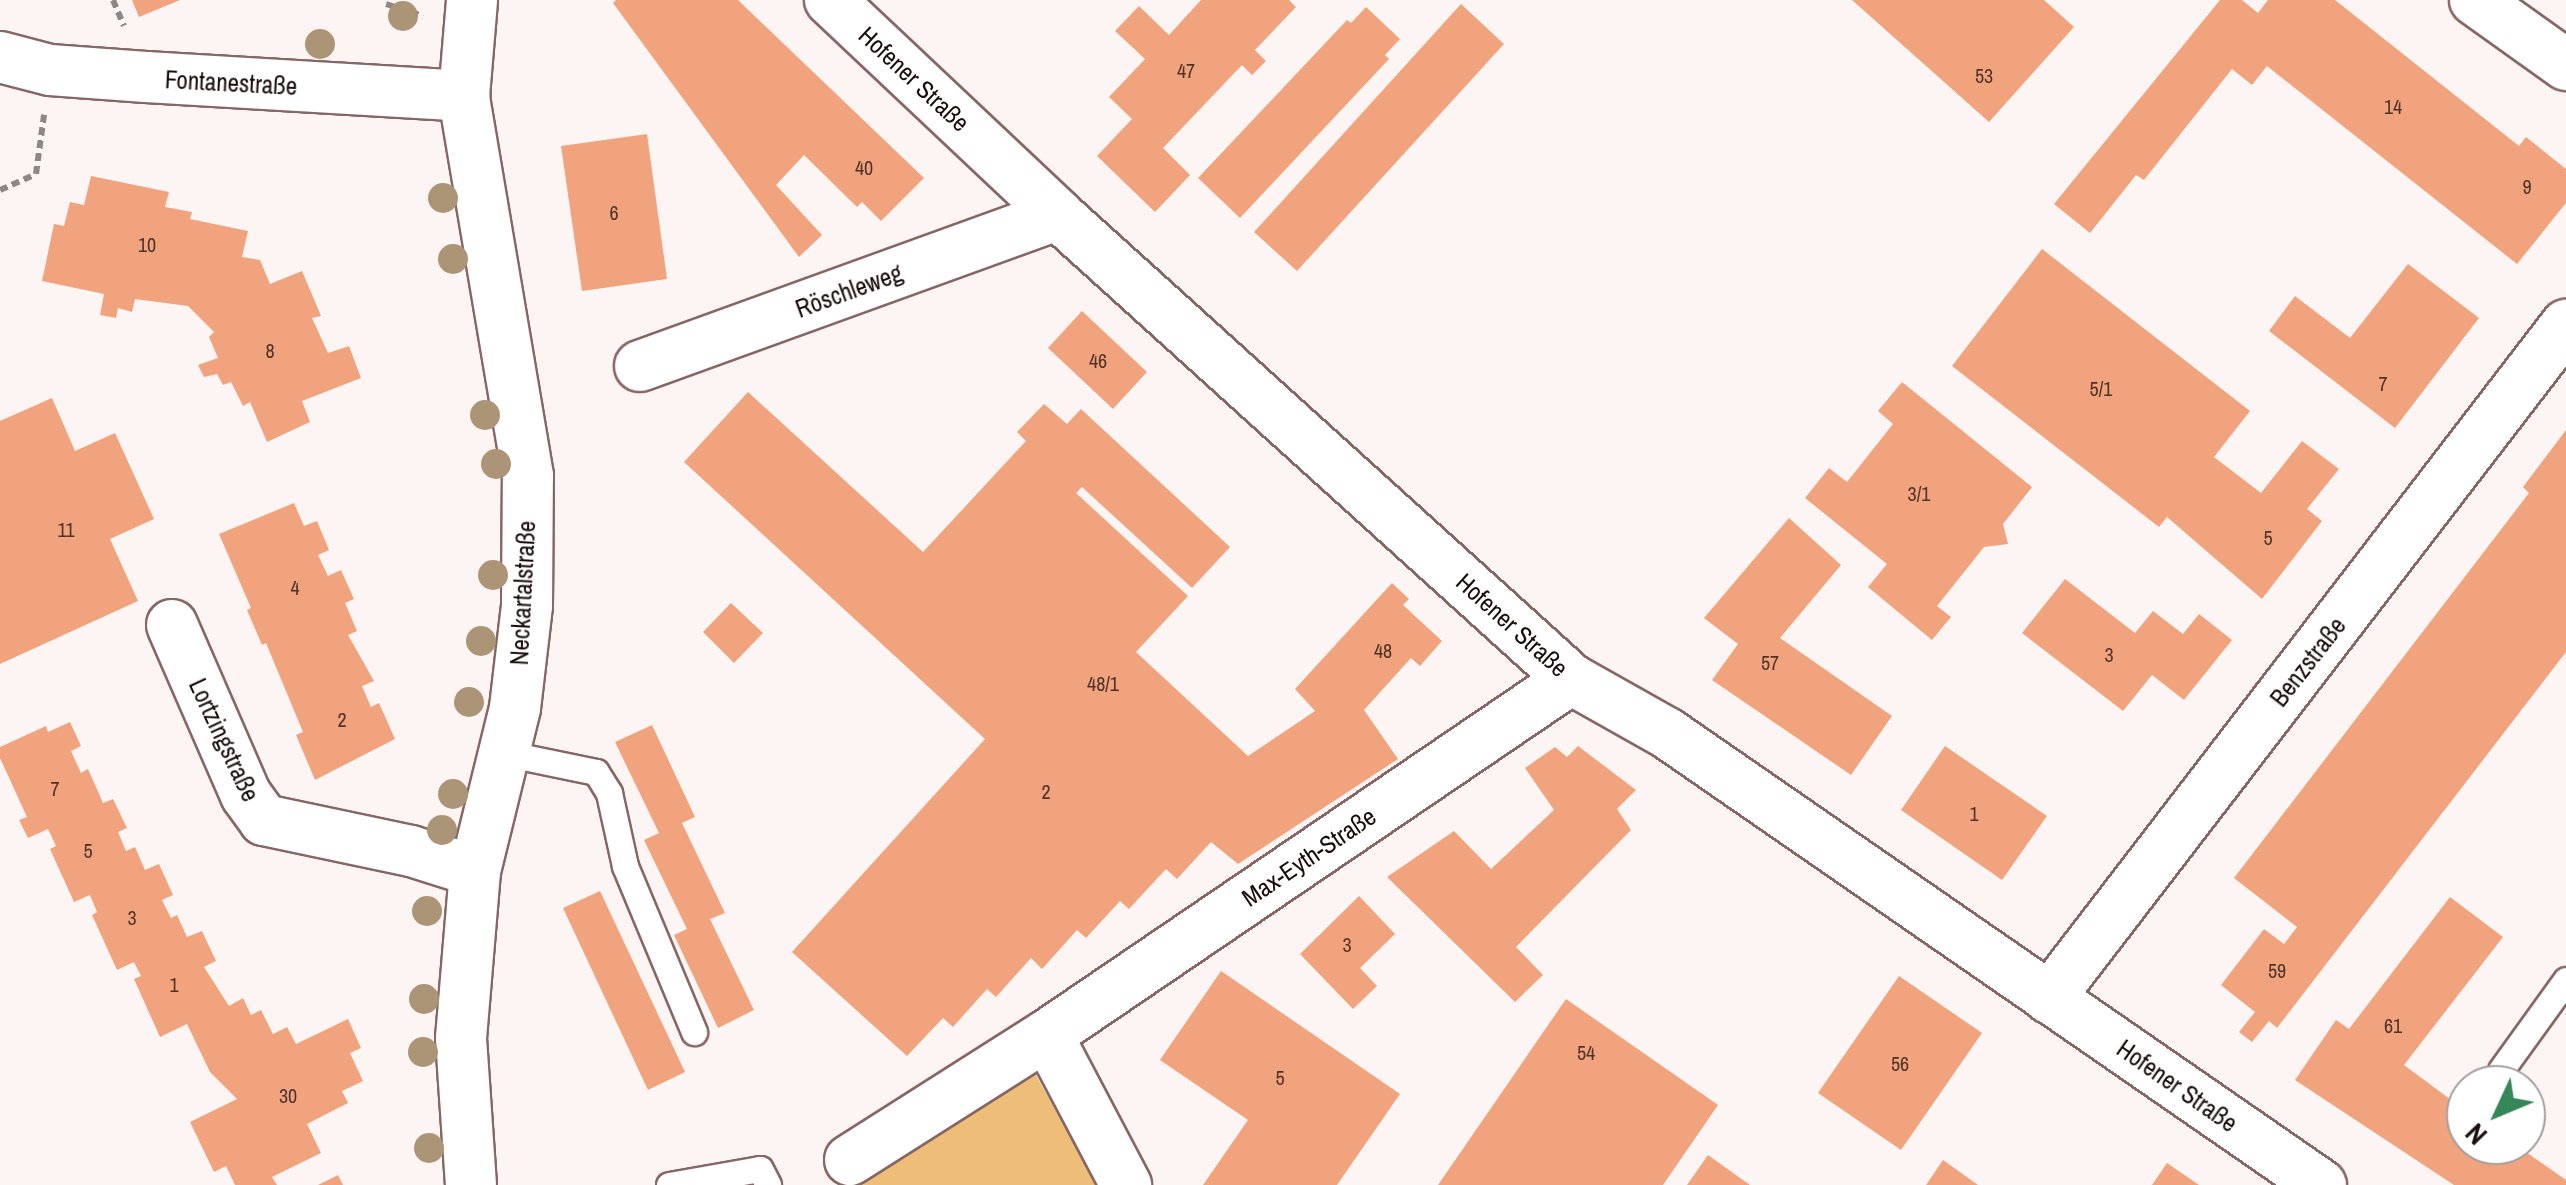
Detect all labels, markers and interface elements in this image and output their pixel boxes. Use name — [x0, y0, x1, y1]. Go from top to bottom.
street label: Hofener Straße — [853, 20, 975, 138]
house number: 47 — [1177, 58, 1195, 82]
house number: 53 — [1975, 63, 1993, 87]
street label: Fontanestraße — [164, 65, 298, 101]
house number: 14 — [2384, 94, 2402, 118]
house number: 40 — [855, 155, 873, 179]
house number: 9 — [2522, 174, 2532, 198]
house number: 6 — [609, 200, 619, 224]
house number: 10 — [138, 232, 156, 256]
street label: Röschleweg — [791, 258, 907, 324]
house number: 8 — [265, 338, 275, 362]
house number: 46 — [1089, 348, 1107, 372]
house number: 7 — [2378, 371, 2388, 395]
house number: 5/1 — [2090, 376, 2112, 400]
house number: 3/1 — [1908, 481, 1930, 505]
house number: 11 — [57, 517, 75, 541]
street label: Neckartalstraße — [504, 520, 542, 666]
house number: 5 — [2263, 525, 2273, 549]
street label: Hofener Straße — [1450, 567, 1574, 683]
house number: 4 — [290, 575, 300, 599]
street label: Benzstraße — [2264, 611, 2352, 713]
house number: 48 — [1374, 638, 1392, 662]
house number: 3 — [2104, 642, 2114, 666]
house number: 57 — [1761, 650, 1779, 674]
house number: 48/1 — [1087, 671, 1119, 695]
street label: Lortzingstraße — [182, 674, 266, 806]
house number: 2 — [337, 707, 347, 731]
house number: 7 — [50, 776, 60, 800]
house number: 2 — [1041, 779, 1051, 803]
street label: Max-Eyth-Straße — [1236, 801, 1382, 913]
house number: 1 — [1969, 801, 1979, 825]
house number: 5 — [83, 838, 93, 862]
house number: 3 — [127, 905, 137, 929]
house number: 3 — [1342, 932, 1352, 956]
house number: 59 — [2268, 958, 2286, 982]
house number: 1 — [169, 972, 179, 996]
house number: 61 — [2384, 1013, 2402, 1037]
street label: Hofener Straße — [2111, 1034, 2243, 1138]
house number: 54 — [1577, 1040, 1595, 1064]
house number: 56 — [1891, 1051, 1909, 1075]
house number: 5 — [1275, 1065, 1285, 1089]
north arrow — [2446, 1065, 2546, 1165]
house number: 30 — [279, 1083, 297, 1107]
text: N — [2456, 1115, 2495, 1154]

